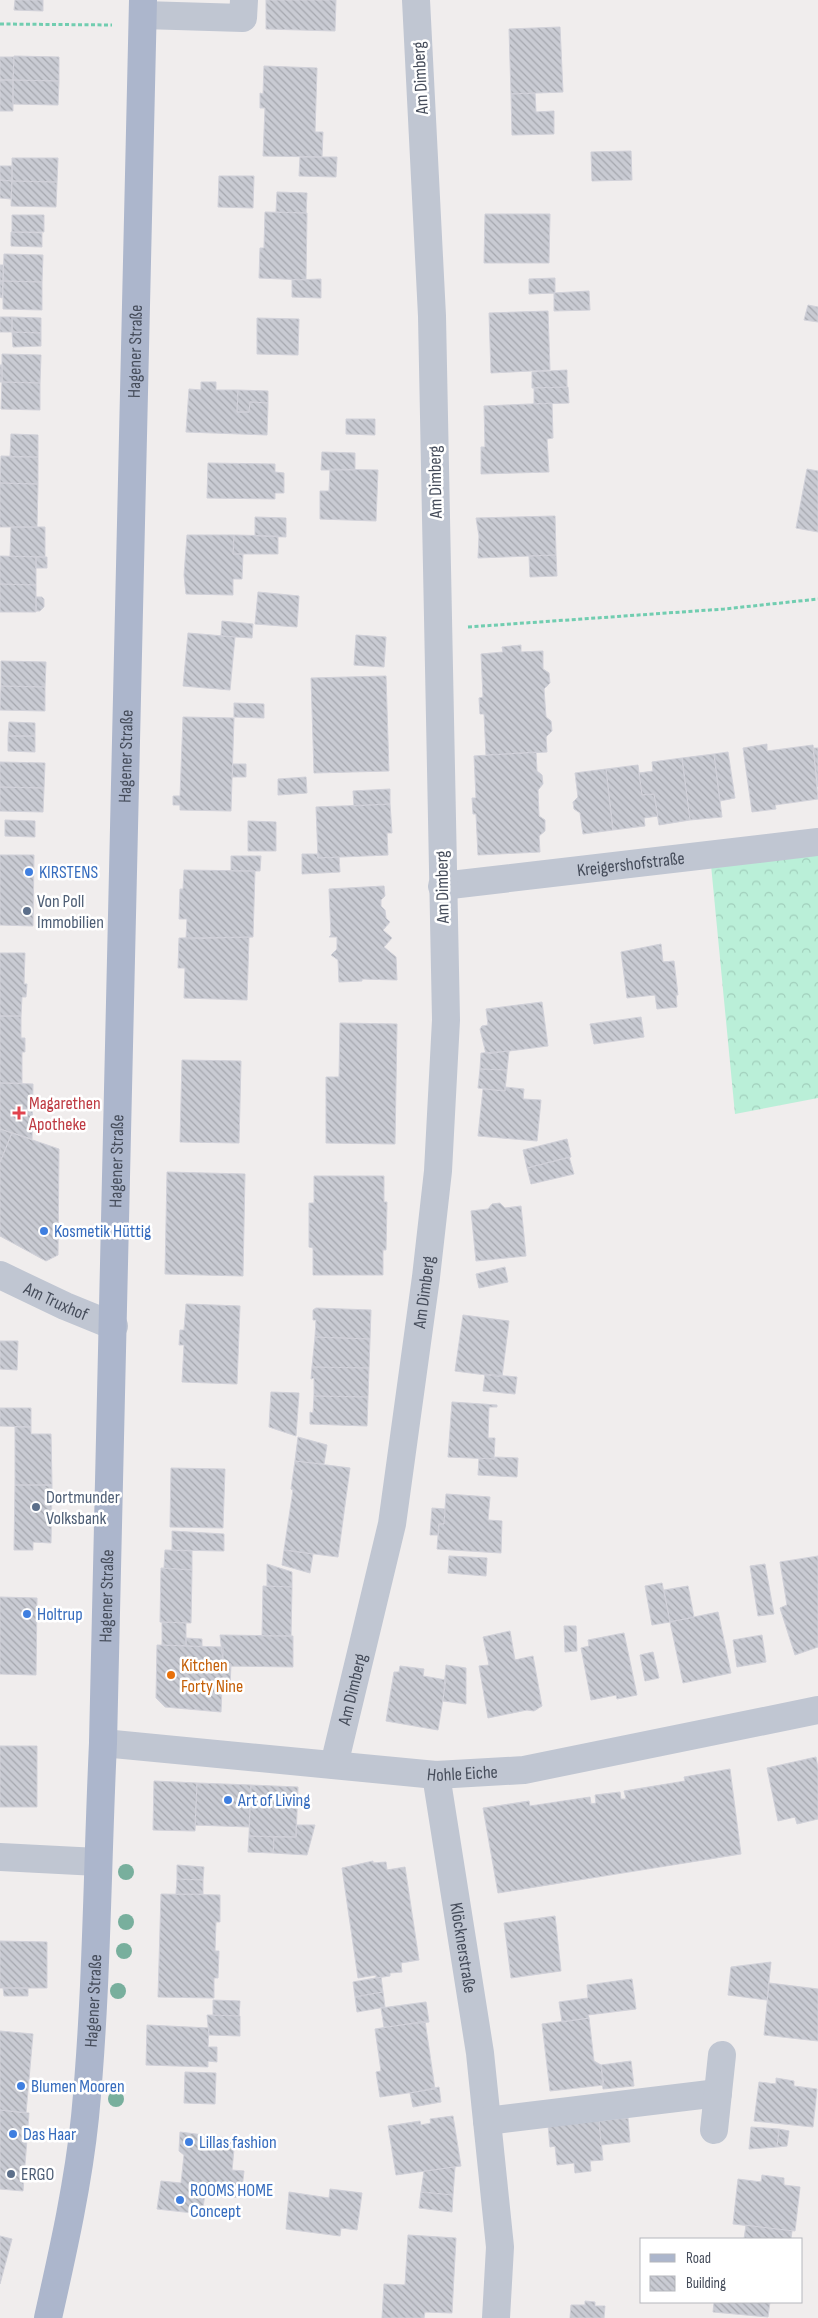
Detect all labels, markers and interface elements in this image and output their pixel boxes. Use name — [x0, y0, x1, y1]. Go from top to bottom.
street label: Am Dimberg — [408, 41, 433, 116]
street label: Hagener Straße — [124, 304, 147, 398]
street label: Am Dimberg — [424, 445, 447, 520]
street label: Hagener Straße — [115, 709, 138, 803]
street label: Kreigershofstraße — [576, 848, 686, 881]
street label: Am Dimberg — [431, 850, 454, 925]
place label: KIRSTENS — [39, 862, 99, 883]
marker: KIRSTENS — [23, 866, 35, 878]
place label: Von Poll Immobilien — [37, 891, 104, 933]
marker: Von Poll Immobilien — [21, 905, 33, 917]
place label: Magarethen Apotheke — [28, 1093, 101, 1135]
marker: Magarethen Apotheke — [13, 1107, 25, 1119]
street label: Hagener Straße — [105, 1114, 128, 1208]
place label: Kosmetik Hüttig — [54, 1221, 151, 1242]
marker: Kosmetik Hüttig — [38, 1225, 50, 1237]
street label: Am Dimberg — [409, 1255, 439, 1331]
street label: Am Truxhof — [20, 1278, 92, 1326]
place label: Dortmunder Volksbank — [46, 1487, 120, 1529]
marker: Dortmunder Volksbank — [30, 1501, 42, 1513]
street label: Hagener Straße — [95, 1549, 118, 1643]
place label: Holtrup — [37, 1604, 83, 1625]
marker: Holtrup — [21, 1608, 33, 1620]
street label: Am Dimberg — [334, 1651, 371, 1728]
place label: Kitchen Forty Nine — [181, 1655, 243, 1697]
marker: Kitchen Forty Nine — [165, 1669, 177, 1681]
street label: Hohle Eiche — [426, 1762, 498, 1786]
place label: Art of Living — [237, 1790, 310, 1811]
marker: Art of Living — [222, 1794, 234, 1806]
street label: Klöcknerstraße — [445, 1901, 480, 1995]
street label: Hagener Straße — [81, 1954, 106, 2048]
place label: Blumen Mooren — [31, 2076, 125, 2097]
marker: Blumen Mooren — [15, 2080, 27, 2092]
place label: Das Haar — [23, 2124, 76, 2145]
marker: Das Haar — [7, 2128, 19, 2140]
place label: Lillas fashion — [199, 2132, 277, 2153]
marker: Lillas fashion — [183, 2136, 195, 2148]
place label: ERGO — [21, 2164, 55, 2185]
marker: ERGO — [5, 2168, 17, 2180]
place label: ROOMS HOME Concept — [190, 2180, 273, 2222]
marker: ROOMS HOME Concept — [174, 2194, 186, 2206]
legend — [640, 2238, 803, 2303]
text: Road — [686, 2249, 711, 2268]
text: Building — [686, 2274, 726, 2293]

